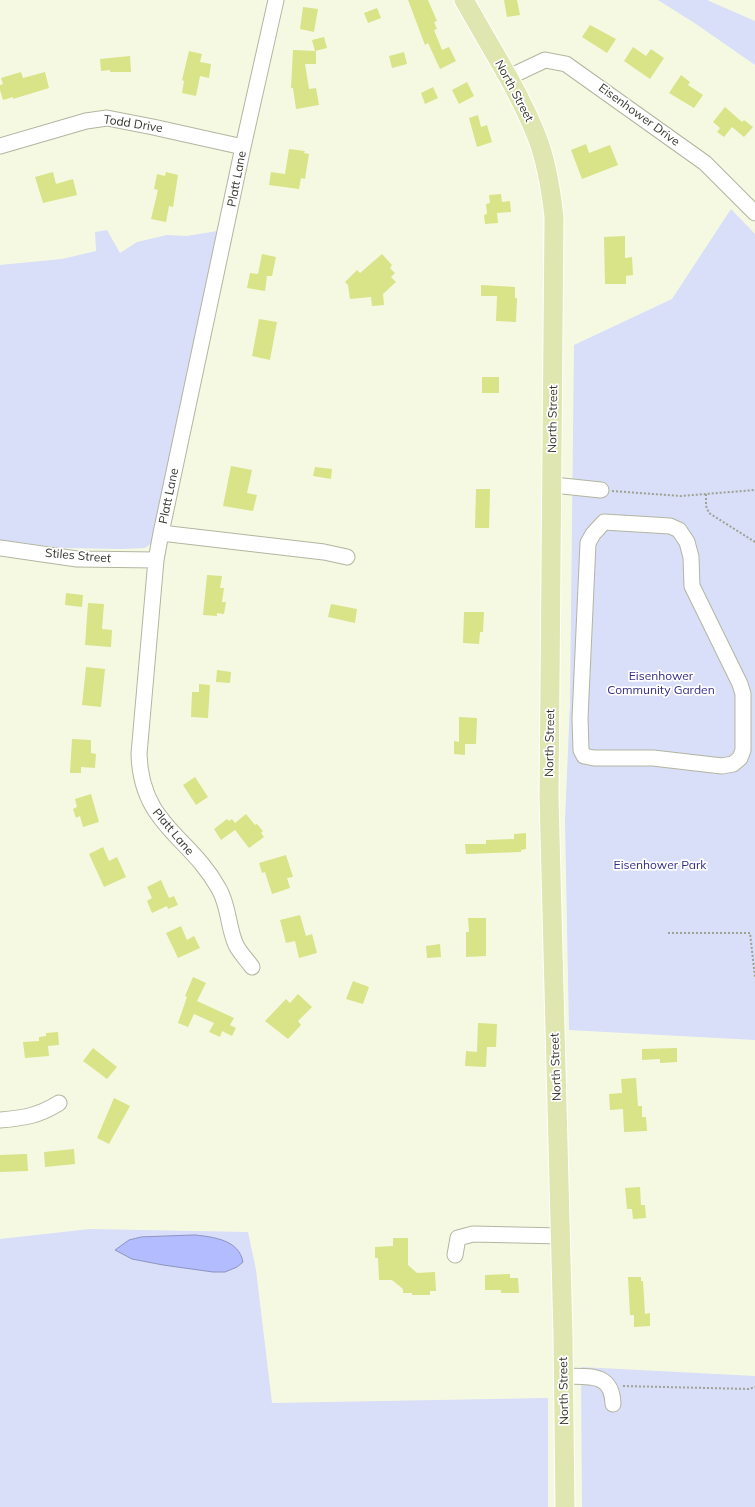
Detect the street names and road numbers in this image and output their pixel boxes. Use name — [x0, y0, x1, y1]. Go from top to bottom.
street label: North Street — [492, 58, 536, 124]
street label: Eisenhower Drive — [596, 81, 682, 149]
street label: Todd Drive — [102, 112, 164, 136]
street label: Platt Lane — [225, 150, 249, 208]
street label: North Street — [545, 385, 561, 453]
street label: Platt Lane — [156, 467, 182, 525]
street label: Stiles Street — [44, 546, 112, 566]
street label: North Street — [542, 709, 558, 777]
street label: Platt Lane — [149, 806, 197, 858]
street label: North Street — [548, 1033, 564, 1101]
street label: North Street — [556, 1357, 572, 1425]

